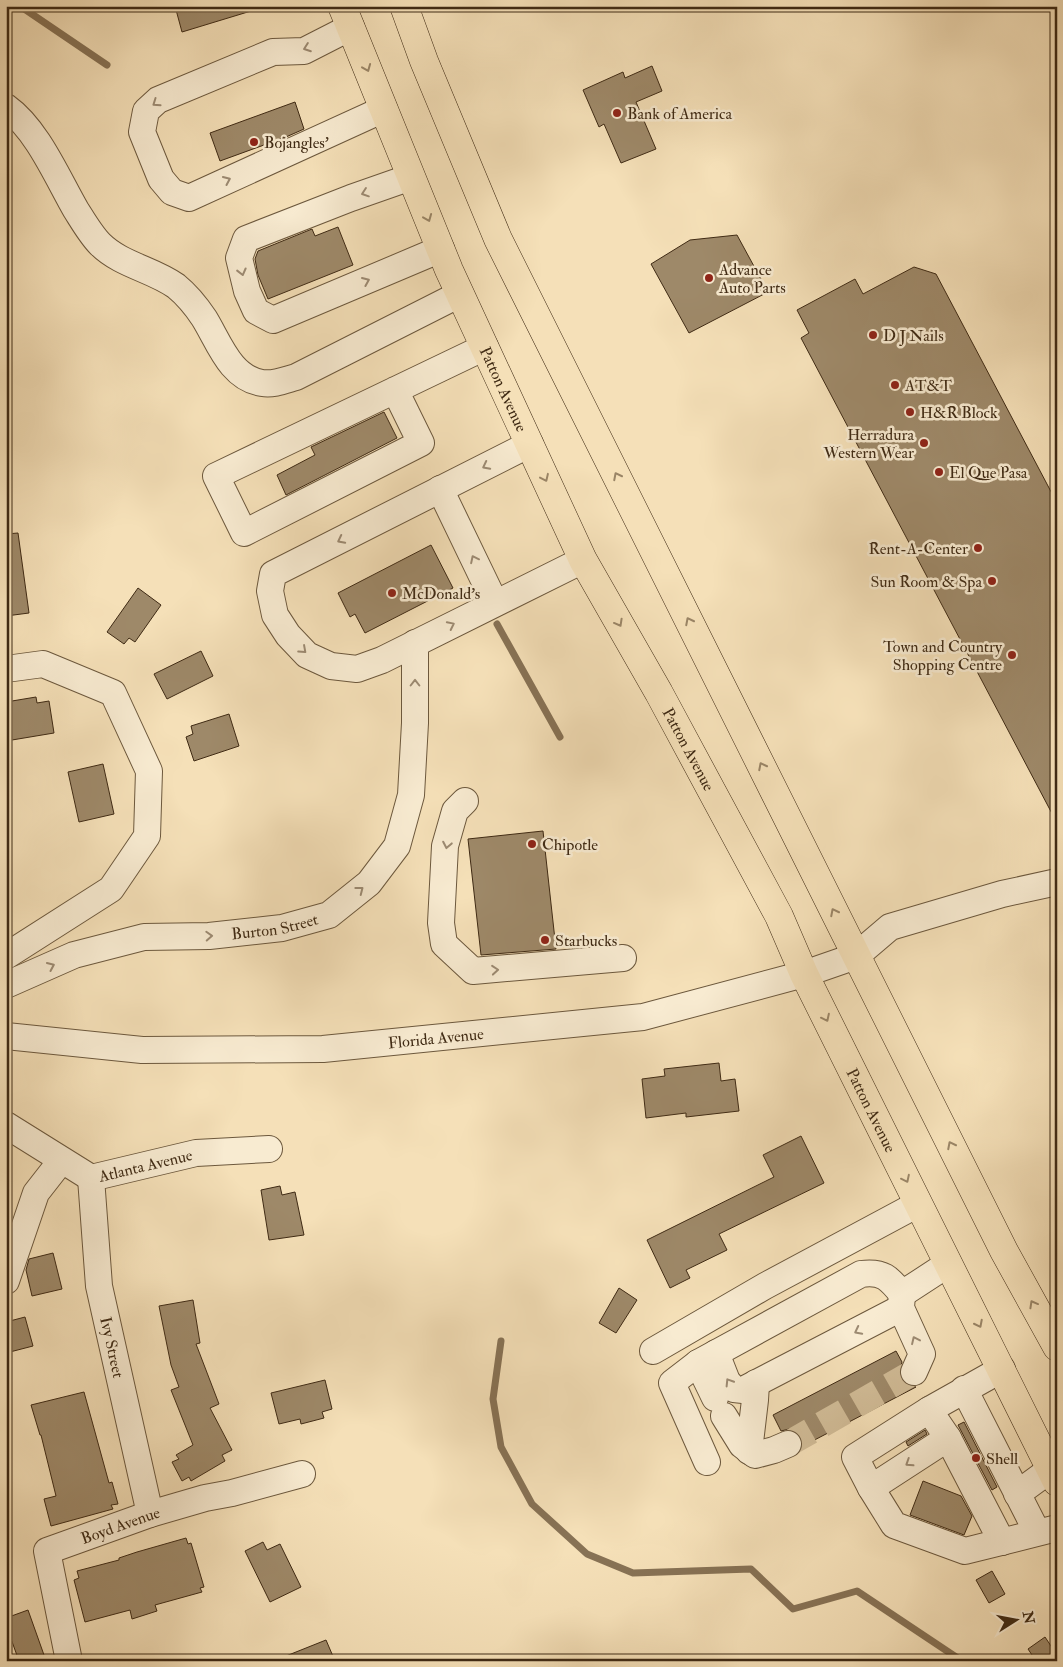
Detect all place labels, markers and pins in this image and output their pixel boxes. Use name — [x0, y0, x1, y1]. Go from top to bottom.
place label: Bank of America — [627, 104, 732, 124]
marker: Bank of America — [611, 107, 623, 119]
place label: Bojangles' — [264, 133, 329, 153]
marker: Bojangles' — [248, 136, 260, 148]
place label: Advance Auto Parts — [718, 260, 786, 298]
marker: Advance Auto Parts — [703, 272, 715, 284]
place label: D J Nails — [883, 326, 944, 347]
marker: D J Nails — [867, 329, 879, 341]
place label: AT&T — [904, 376, 952, 396]
marker: AT&T — [889, 379, 901, 391]
place label: H&R Block — [920, 403, 998, 423]
marker: H&R Block — [904, 406, 916, 418]
place label: Herradura Western Wear — [822, 425, 914, 463]
marker: Herradura Western Wear — [918, 437, 930, 449]
place label: El Que Pasa — [949, 463, 1028, 483]
marker: El Que Pasa — [933, 466, 945, 478]
place label: Rent-A-Center — [869, 539, 968, 559]
marker: Rent-A-Center — [972, 542, 984, 554]
place label: Sun Room & Spa — [870, 572, 982, 593]
marker: Sun Room & Spa — [986, 575, 998, 587]
place label: McDonald's — [402, 584, 480, 604]
marker: McDonald's — [386, 587, 398, 599]
place label: Town and Country Shopping Centre — [883, 637, 1003, 676]
marker: Town and Country Shopping Centre — [1006, 649, 1018, 661]
place label: Chipotle — [542, 835, 598, 856]
marker: Chipotle — [526, 838, 538, 850]
place label: Starbucks — [555, 931, 617, 951]
marker: Starbucks — [539, 934, 551, 946]
place label: Shell — [986, 1449, 1018, 1469]
marker: Shell — [970, 1452, 982, 1464]

